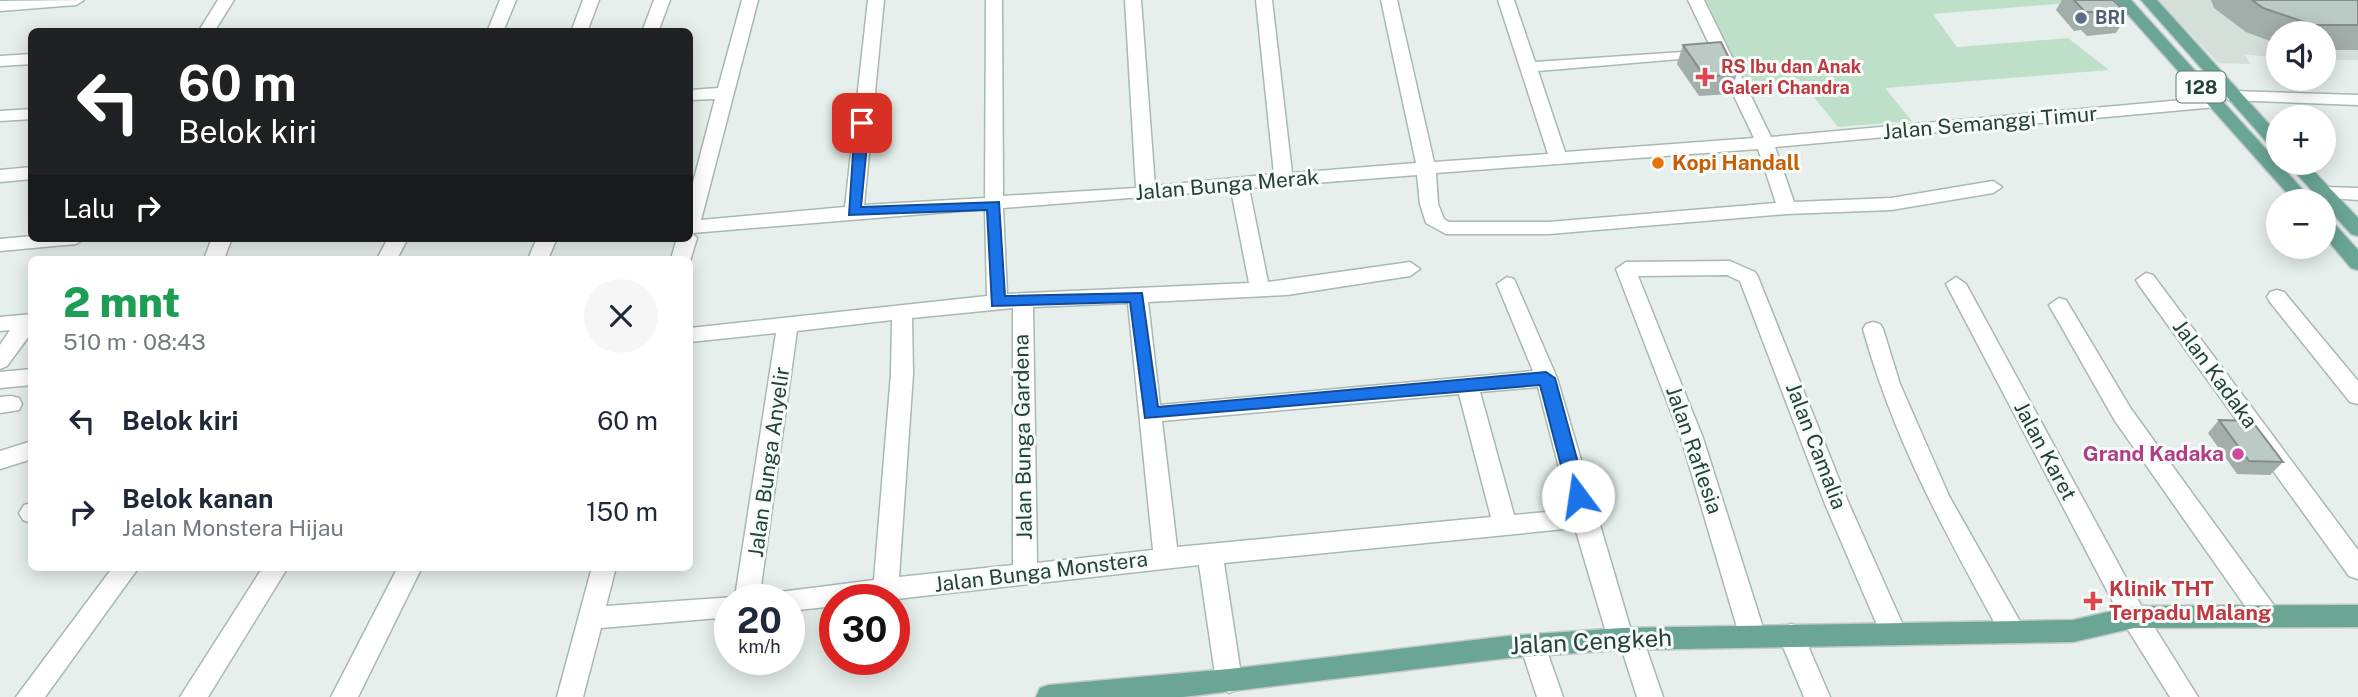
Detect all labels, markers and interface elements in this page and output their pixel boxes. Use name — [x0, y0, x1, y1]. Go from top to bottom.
place label: BRI — [2095, 7, 2126, 28]
marker: BRI — [2073, 10, 2089, 26]
map controls — [2266, 21, 2336, 259]
button: sound — [2266, 21, 2336, 91]
text: 60 m — [178, 54, 297, 112]
icon: left — [63, 56, 154, 147]
place label: RS Ibu dan Anak Galeri Chandra — [1721, 56, 1862, 98]
marker: RS Ibu dan Anak Galeri Chandra — [1695, 67, 1715, 87]
road number: 128 — [2176, 72, 2226, 102]
pin — [832, 93, 892, 153]
street label: Jalan Semanggi Timur — [1882, 101, 2098, 144]
icon: arrive — [843, 104, 881, 142]
button: + — [2266, 105, 2336, 175]
text: Belok kiri — [178, 113, 317, 150]
place label: Kopi Handall — [1672, 150, 1800, 175]
marker: Kopi Handall — [1650, 155, 1666, 171]
street label: Jalan Bunga Merak — [1134, 164, 1320, 205]
icon: right — [129, 189, 167, 227]
button: − — [2266, 189, 2336, 259]
text: Lalu — [63, 193, 115, 224]
text: 2 mnt — [63, 277, 180, 326]
button: close — [584, 279, 658, 353]
street label: Jalan Kadaka — [2168, 315, 2263, 433]
text: 510 m · 08:43 — [63, 328, 206, 355]
street label: Jalan Bunga Gardena — [1008, 334, 1037, 540]
street label: Jalan Bunga Anyelir — [743, 365, 794, 559]
street label: Jalan Camalia — [1781, 379, 1852, 513]
street label: Jalan Raflesia — [1661, 383, 1728, 517]
street label: Jalan Karet — [2009, 397, 2082, 504]
icon: left — [63, 402, 101, 440]
text: Belok kiri — [122, 405, 238, 436]
text: 60 m — [597, 405, 658, 436]
place label: Grand Kadaka — [2083, 441, 2224, 466]
marker: Grand Kadaka — [2230, 446, 2246, 462]
position arrow — [1541, 459, 1615, 533]
text: Belok kanan — [122, 483, 273, 514]
icon: right — [63, 493, 101, 531]
text: 150 m — [586, 496, 658, 527]
text: Jalan Monstera Hijau — [122, 514, 344, 541]
street label: Jalan Bunga Monstera — [933, 546, 1149, 597]
place label: Klinik THT Terpadu Malang — [2109, 576, 2271, 625]
speed limit sign: 30 — [819, 584, 910, 675]
marker: Klinik THT Terpadu Malang — [2083, 591, 2103, 611]
text: 20 — [737, 600, 782, 641]
street label: Jalan Cengkeh — [1509, 623, 1673, 659]
text: km/h — [738, 636, 781, 657]

